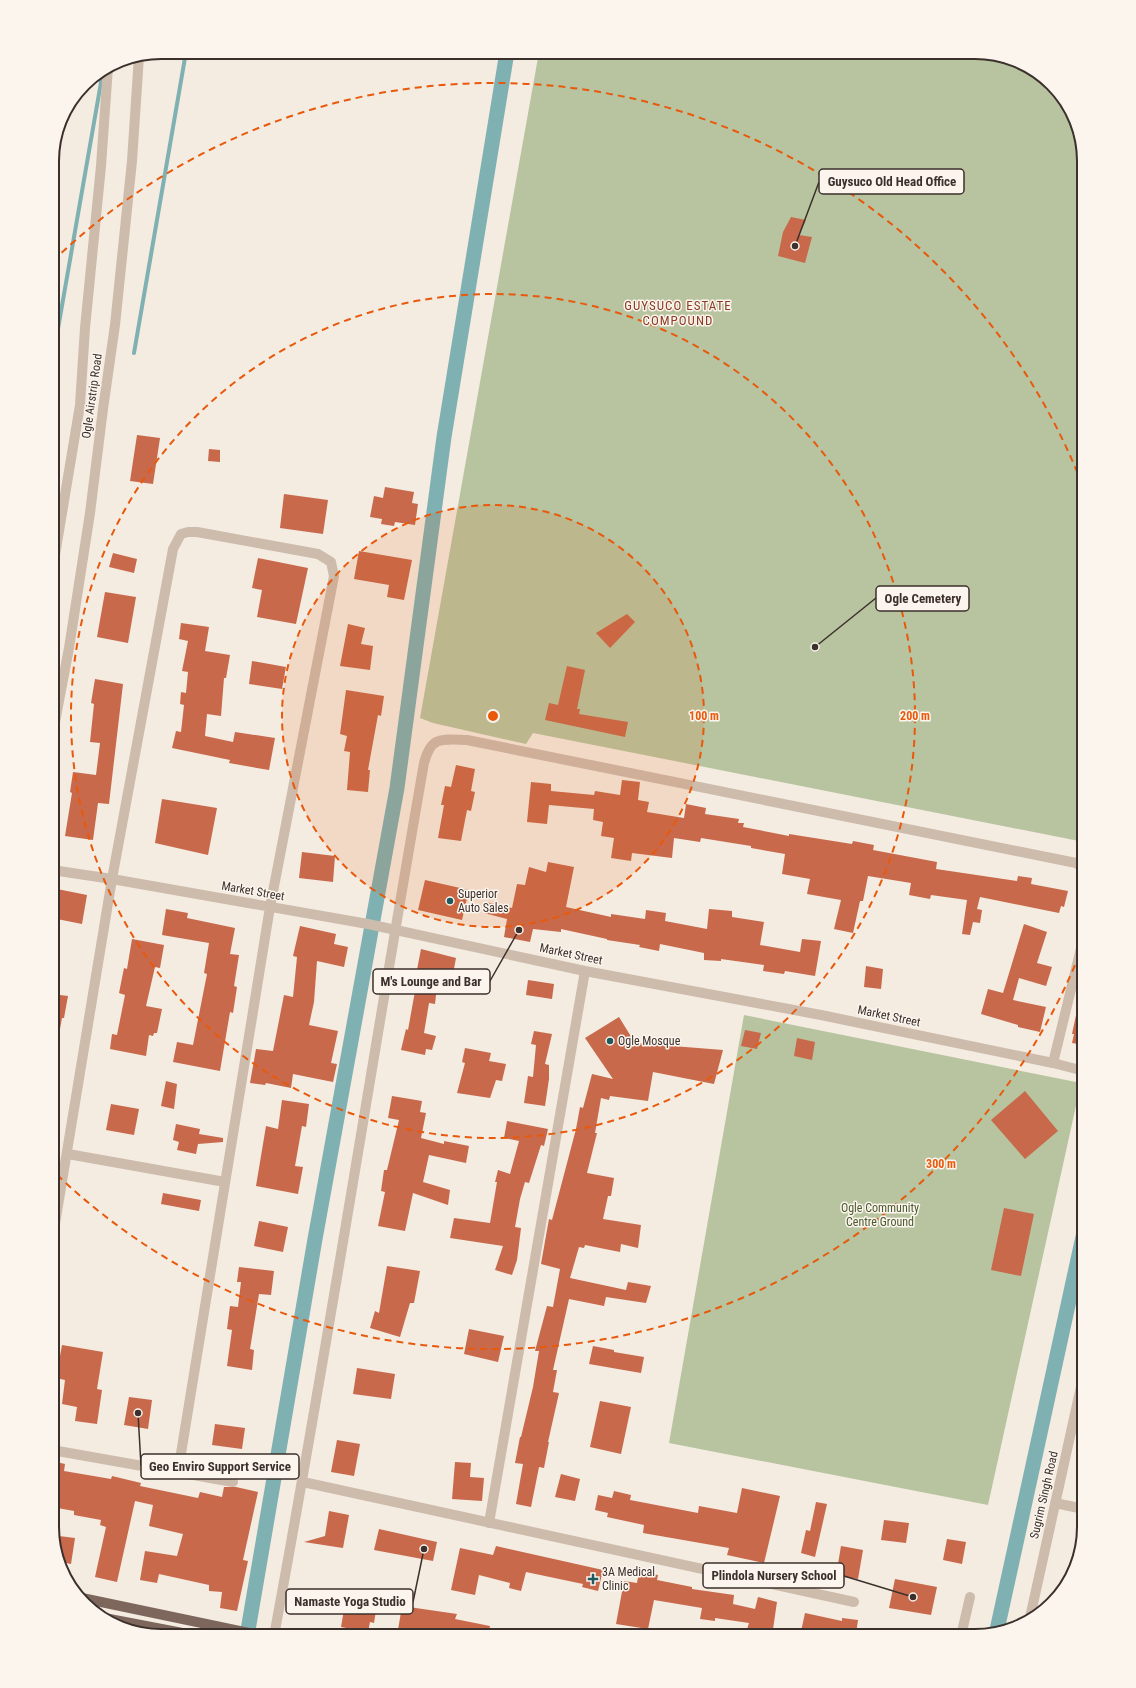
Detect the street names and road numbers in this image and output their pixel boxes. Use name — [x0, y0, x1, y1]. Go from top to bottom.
street label: Ogle Airstrip Road — [79, 353, 105, 439]
street label: Market Street — [220, 879, 286, 904]
street label: Market Street — [538, 941, 604, 968]
street label: Market Street — [856, 1003, 922, 1030]
street label: Sugrim Singh Road — [1027, 1450, 1061, 1540]

